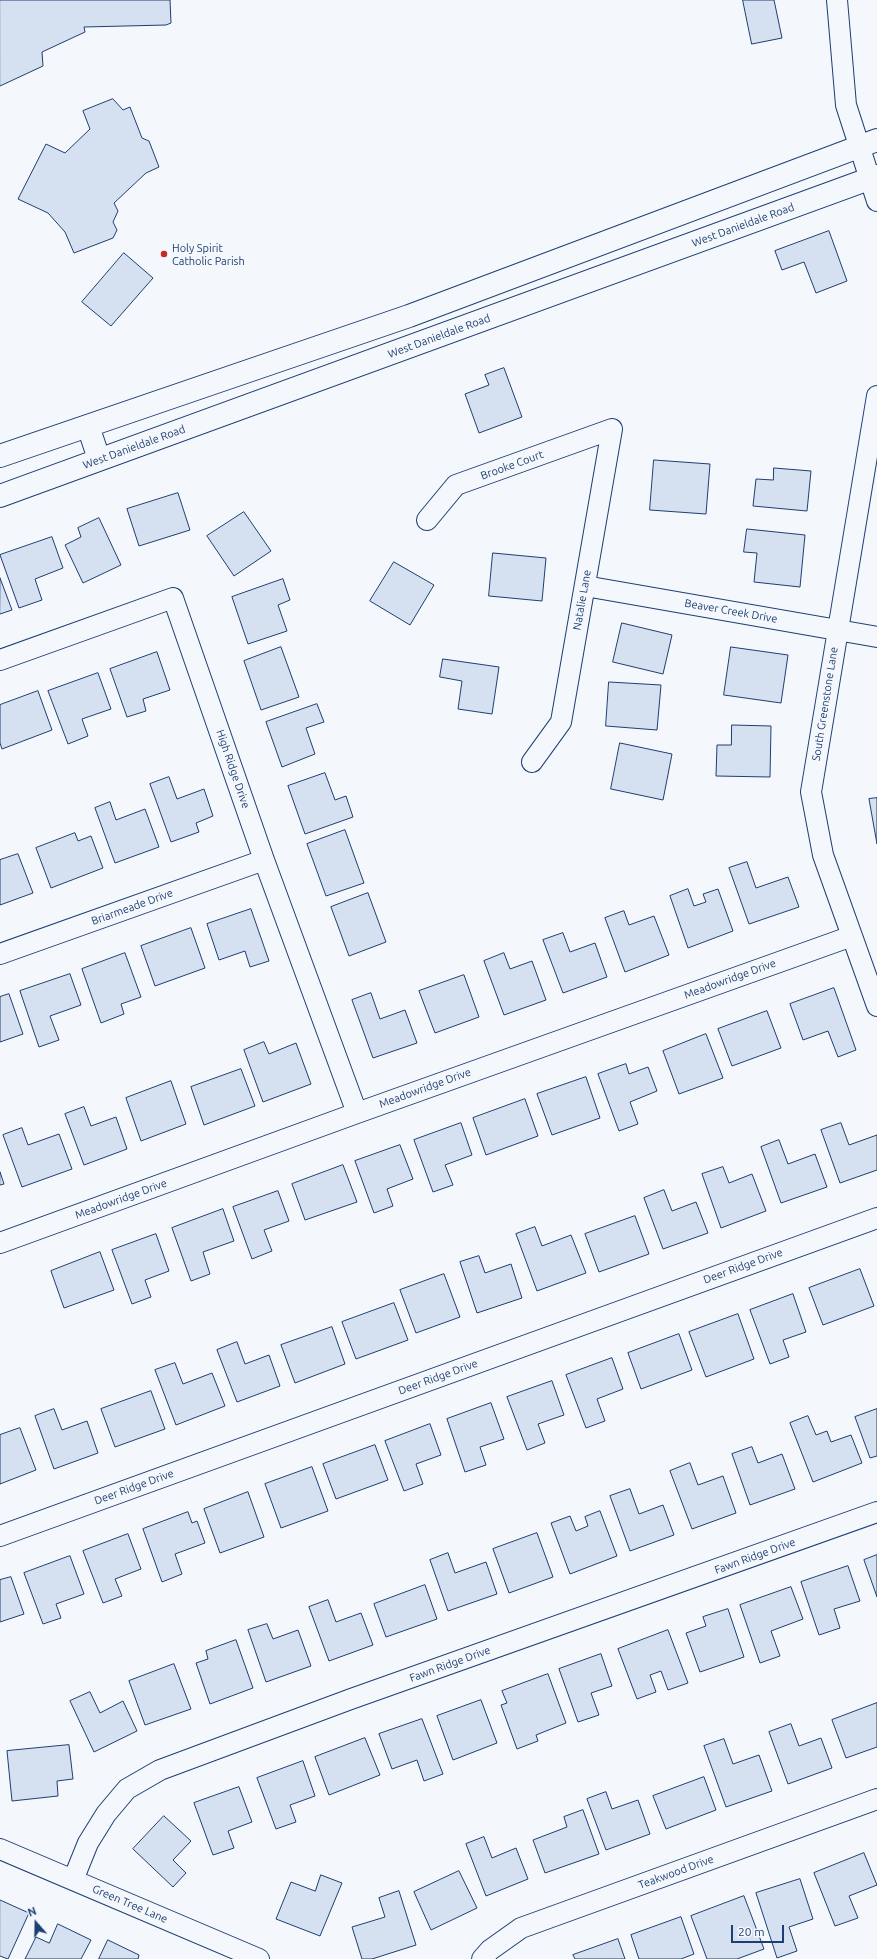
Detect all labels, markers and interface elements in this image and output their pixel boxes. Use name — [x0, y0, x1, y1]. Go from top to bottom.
street label: West Danieldale Road — [690, 200, 796, 250]
place label: Holy Spirit Catholic Parish — [172, 241, 245, 267]
marker: Holy Spirit Catholic Parish — [159, 249, 169, 259]
street label: West Danieldale Road — [386, 311, 492, 361]
street label: West Danieldale Road — [81, 422, 187, 472]
street label: Brooke Court — [479, 448, 545, 482]
street label: Natalie Lane — [570, 569, 594, 631]
street label: Beaver Creek Drive — [684, 596, 778, 626]
street label: South Greenstone Lane — [809, 646, 841, 762]
street label: High Ridge Drive — [213, 728, 253, 810]
street label: Briarmeade Drive — [89, 886, 175, 928]
street label: Meadowridge Drive — [682, 956, 778, 1002]
street label: Meadowridge Drive — [377, 1065, 473, 1111]
street label: Meadowridge Drive — [73, 1176, 169, 1222]
street label: Deer Ridge Drive — [702, 1246, 784, 1286]
street label: Deer Ridge Drive — [397, 1357, 479, 1397]
street label: Deer Ridge Drive — [93, 1467, 175, 1507]
street label: Fawn Ridge Drive — [713, 1535, 797, 1577]
street label: Fawn Ridge Drive — [408, 1643, 492, 1685]
street label: Teakwood Drive — [637, 1852, 715, 1892]
street label: Green Tree Lane — [90, 1882, 170, 1926]
north arrow — [16, 1903, 56, 1943]
text: N — [26, 1905, 38, 1919]
scale bar — [733, 1917, 786, 1943]
text: 20 m — [738, 1925, 765, 1938]

